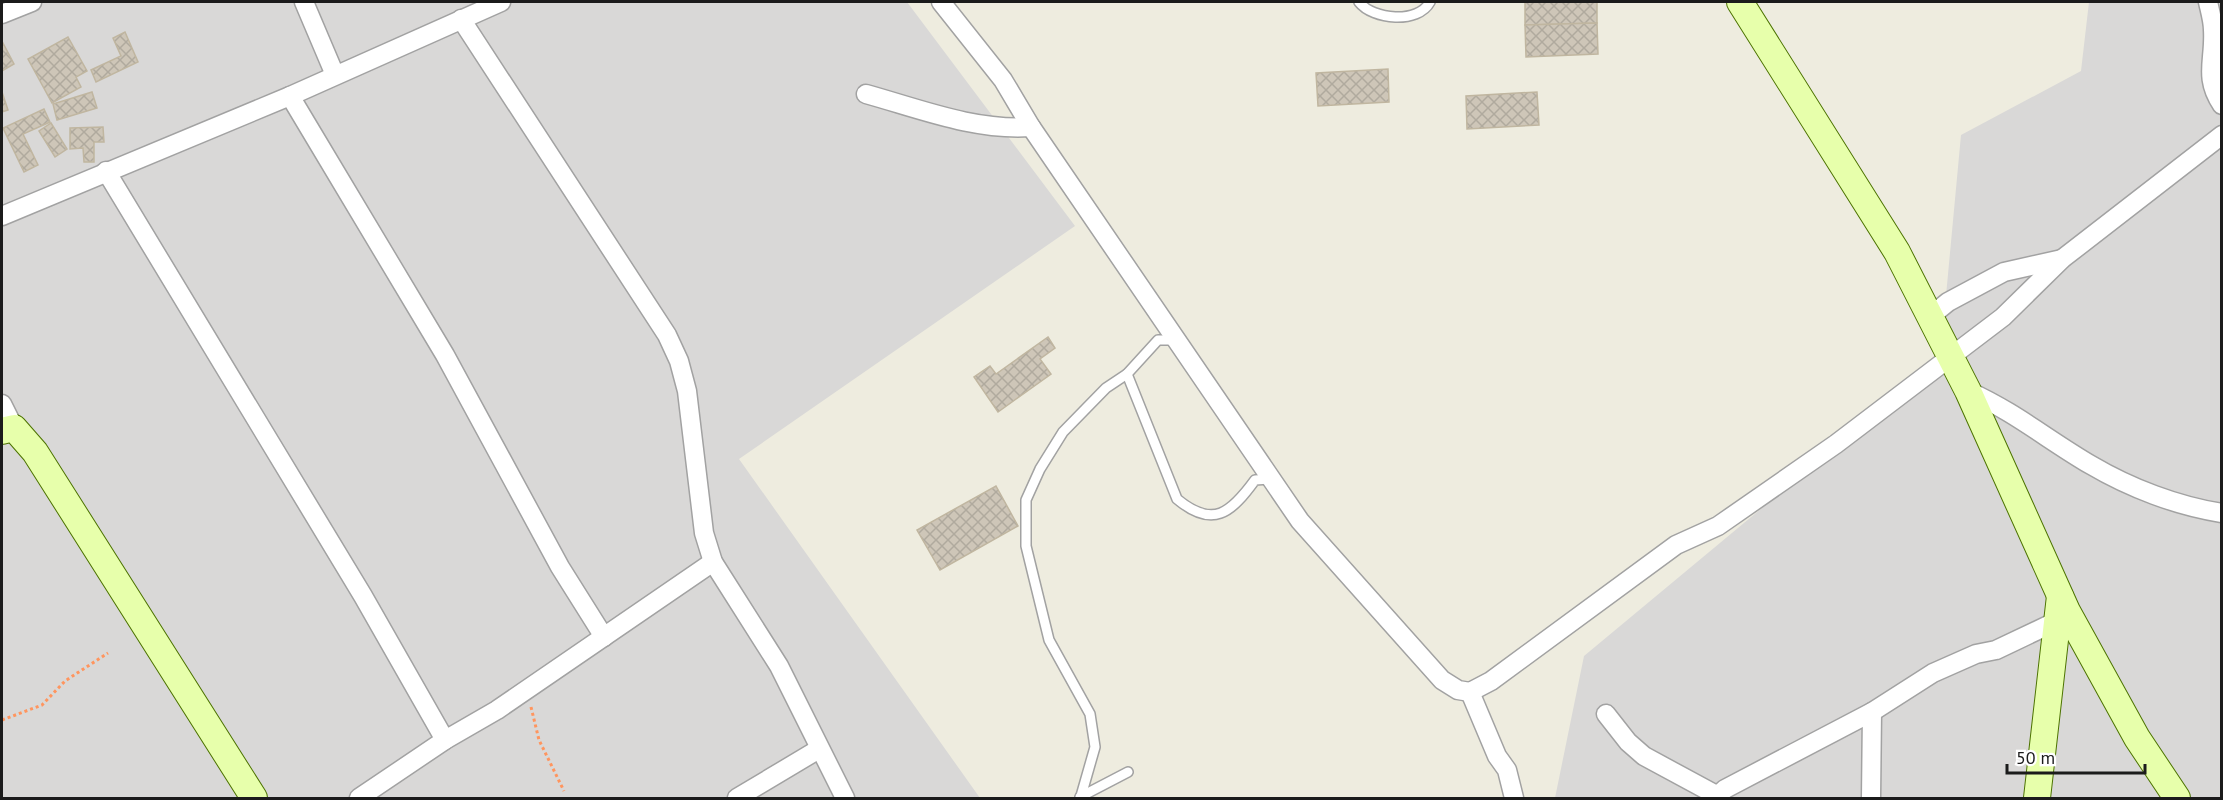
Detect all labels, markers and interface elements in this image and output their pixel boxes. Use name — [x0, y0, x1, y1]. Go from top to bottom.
scale bar — [2007, 737, 2145, 775]
text: 50 m — [2016, 746, 2055, 769]

